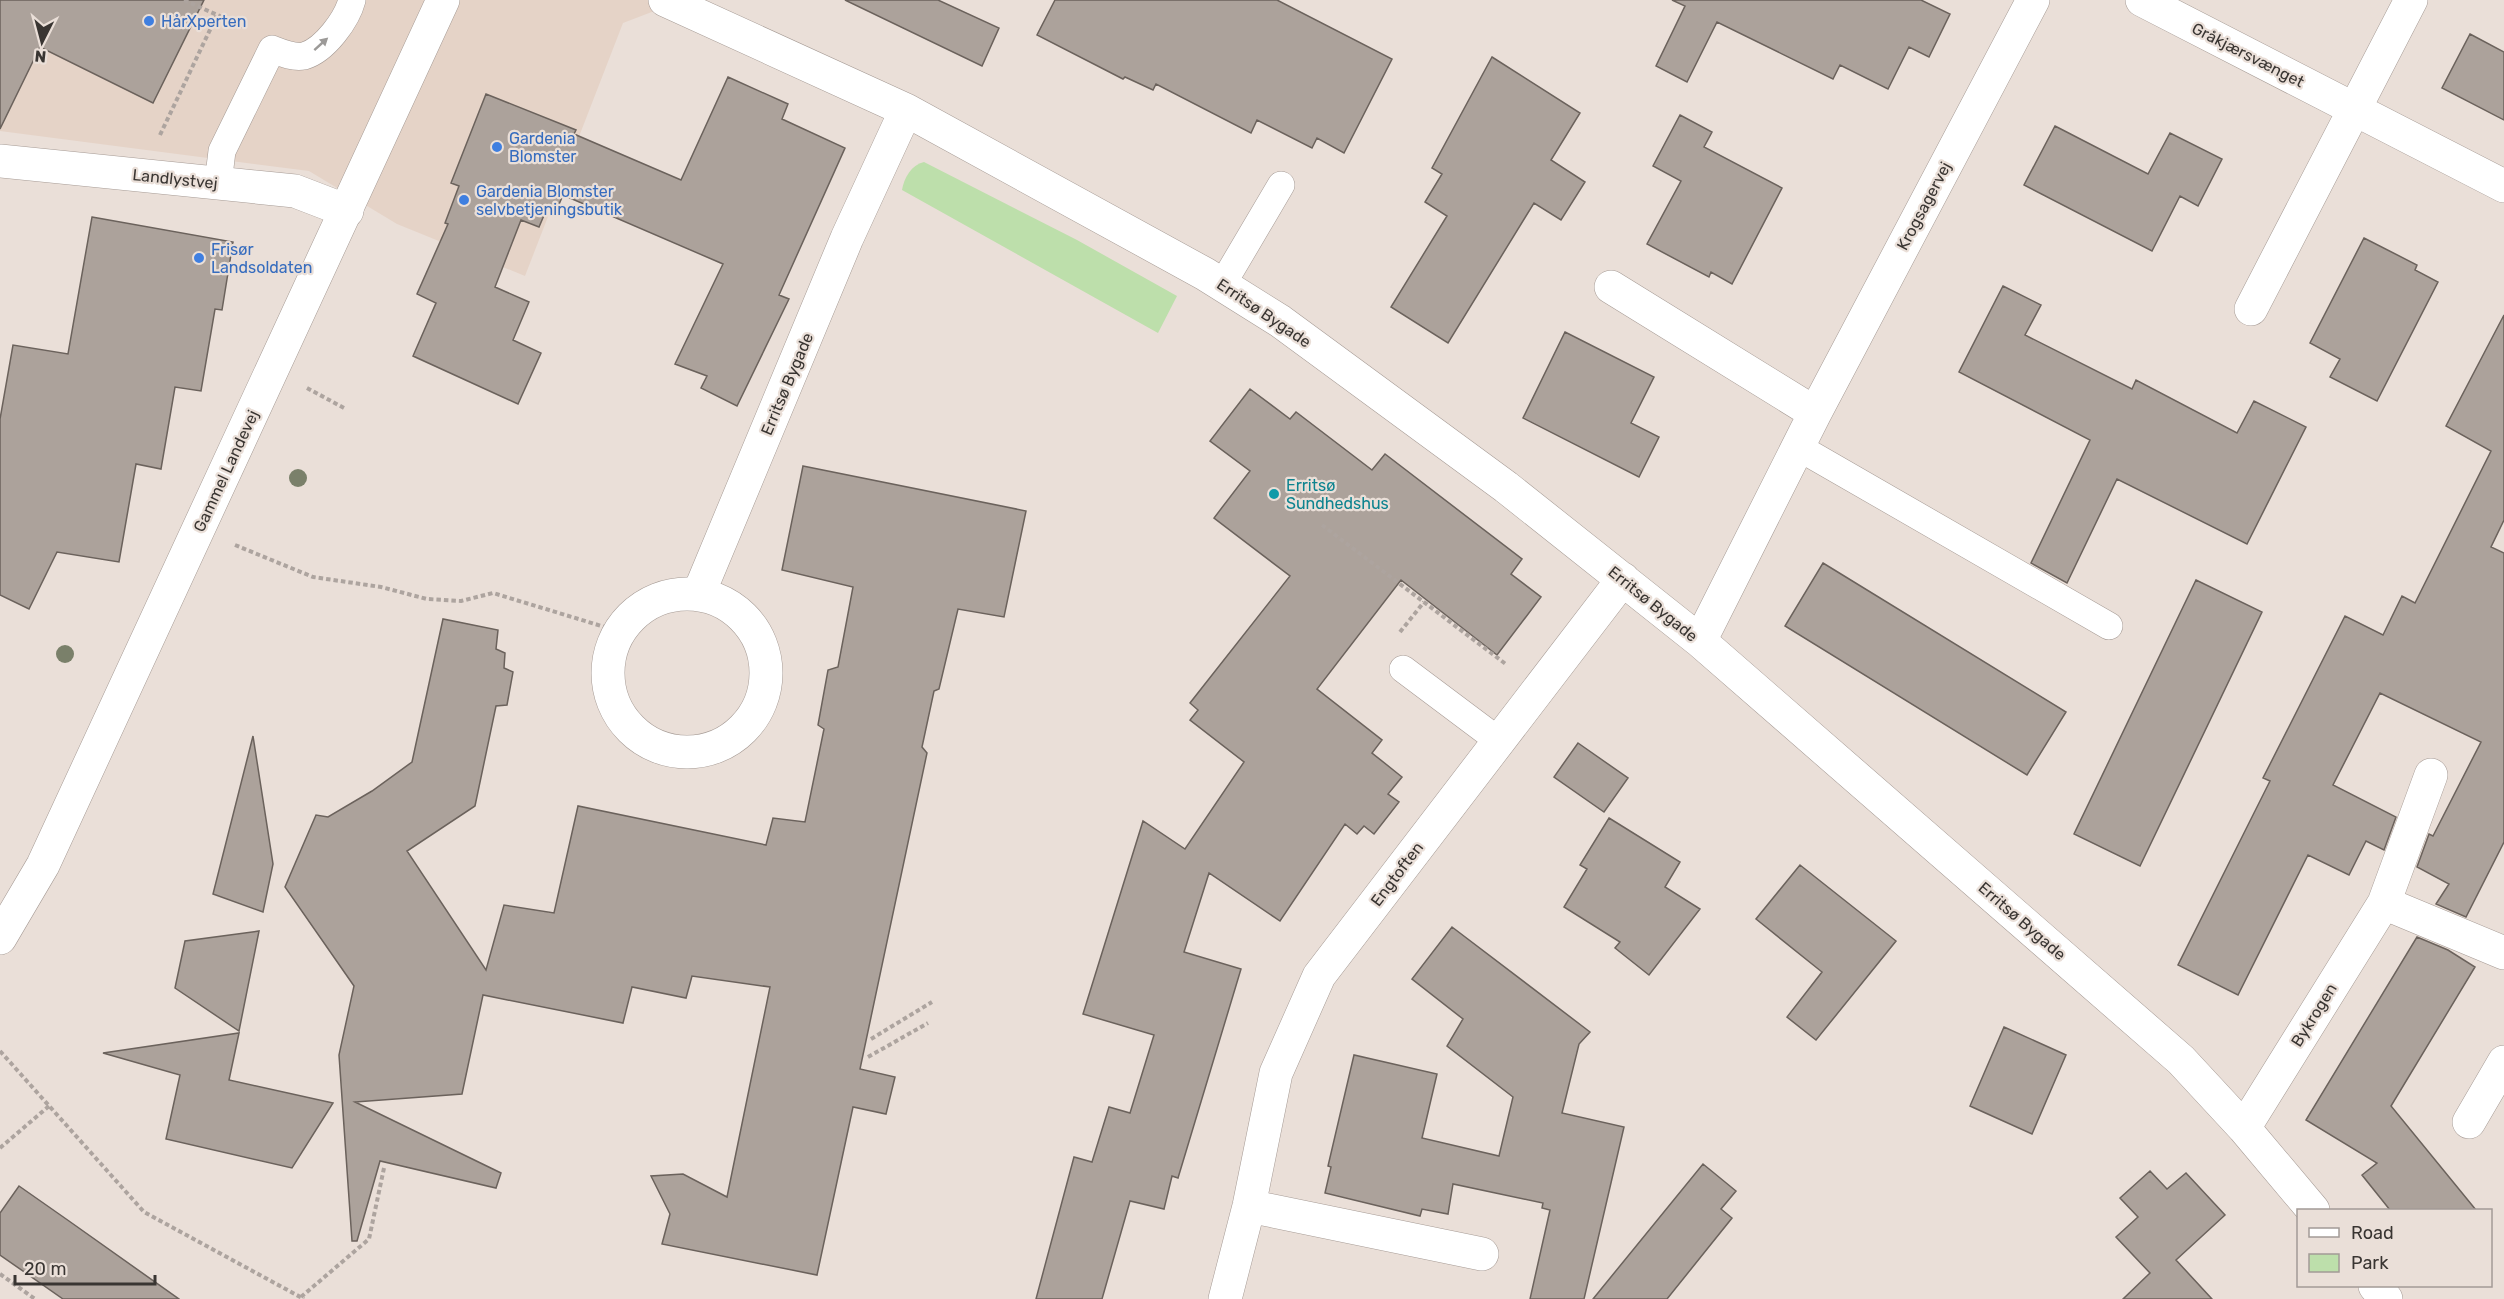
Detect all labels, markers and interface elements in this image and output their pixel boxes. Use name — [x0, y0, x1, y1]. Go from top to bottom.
north arrow — [12, 12, 72, 72]
place label: HårXperten — [161, 12, 246, 31]
marker: HårXperten — [142, 14, 156, 28]
street label: Gråkjærsvænget — [2189, 19, 2307, 91]
one-way arrow — [314, 37, 329, 50]
text: N — [34, 46, 47, 66]
place label: Gardenia Blomster — [509, 129, 576, 166]
marker: Gardenia Blomster — [490, 140, 504, 154]
street label: Krogsagervej — [1893, 159, 1955, 253]
street label: Landlystvej — [131, 165, 219, 193]
place label: Gardenia Blomster selvbetjeningsbutik — [476, 182, 623, 219]
marker: Gardenia Blomster selvbetjeningsbutik — [457, 193, 471, 207]
place label: Frisør Landsoldaten — [211, 240, 312, 277]
marker: Frisør Landsoldaten — [192, 251, 206, 265]
street label: Erritsø Bygade — [1213, 275, 1315, 351]
street label: Erritsø Bygade — [757, 330, 817, 438]
street label: Gammel Landevej — [189, 407, 263, 535]
place label: Erritsø Sundhedshus — [1286, 476, 1389, 513]
marker: Erritsø Sundhedshus — [1267, 487, 1281, 501]
street label: Erritsø Bygade — [1605, 562, 1701, 646]
street label: Engtoften — [1367, 838, 1427, 910]
street label: Erritsø Bygade — [1975, 878, 2070, 964]
street label: Bykrogen — [2287, 980, 2341, 1050]
legend — [2297, 1209, 2492, 1287]
text: Road — [2351, 1222, 2394, 1244]
scale bar — [15, 1248, 154, 1286]
text: Park — [2351, 1252, 2389, 1274]
text: 20 m — [24, 1258, 66, 1280]

